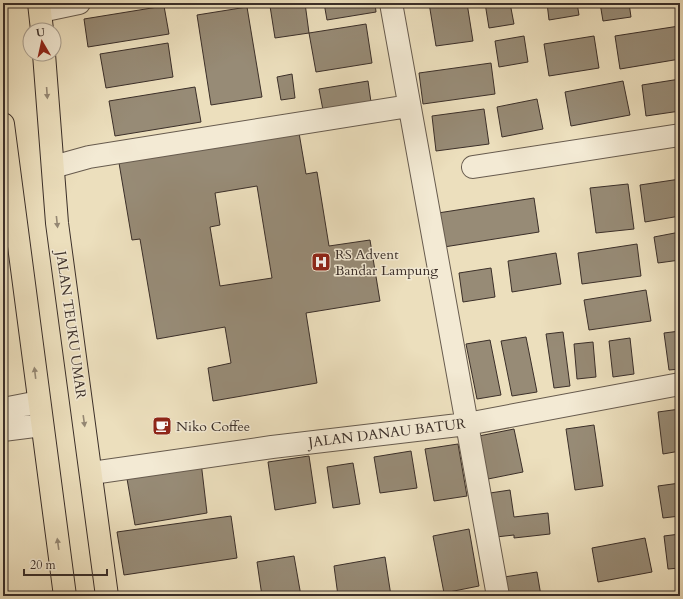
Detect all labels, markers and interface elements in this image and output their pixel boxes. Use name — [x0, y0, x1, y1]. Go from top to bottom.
north arrow — [22, 22, 62, 62]
text: U — [35, 25, 46, 41]
one-way arrow — [43, 87, 50, 99]
one-way arrow — [54, 216, 60, 229]
place label: RS Advent Bandar Lampung — [335, 245, 438, 280]
street label: JALAN TEUKU UMAR — [51, 248, 91, 400]
hospital icon: RS Advent Bandar Lampung — [310, 251, 332, 273]
one-way arrow — [32, 367, 38, 379]
street label: JALAN DANAU BATUR — [305, 414, 467, 452]
one-way arrow — [81, 415, 87, 427]
cafe icon: Niko Coffee — [151, 415, 173, 437]
place label: Niko Coffee — [176, 417, 250, 436]
one-way arrow — [55, 537, 61, 550]
scale bar — [24, 551, 107, 577]
text: 20 m — [30, 557, 57, 573]

